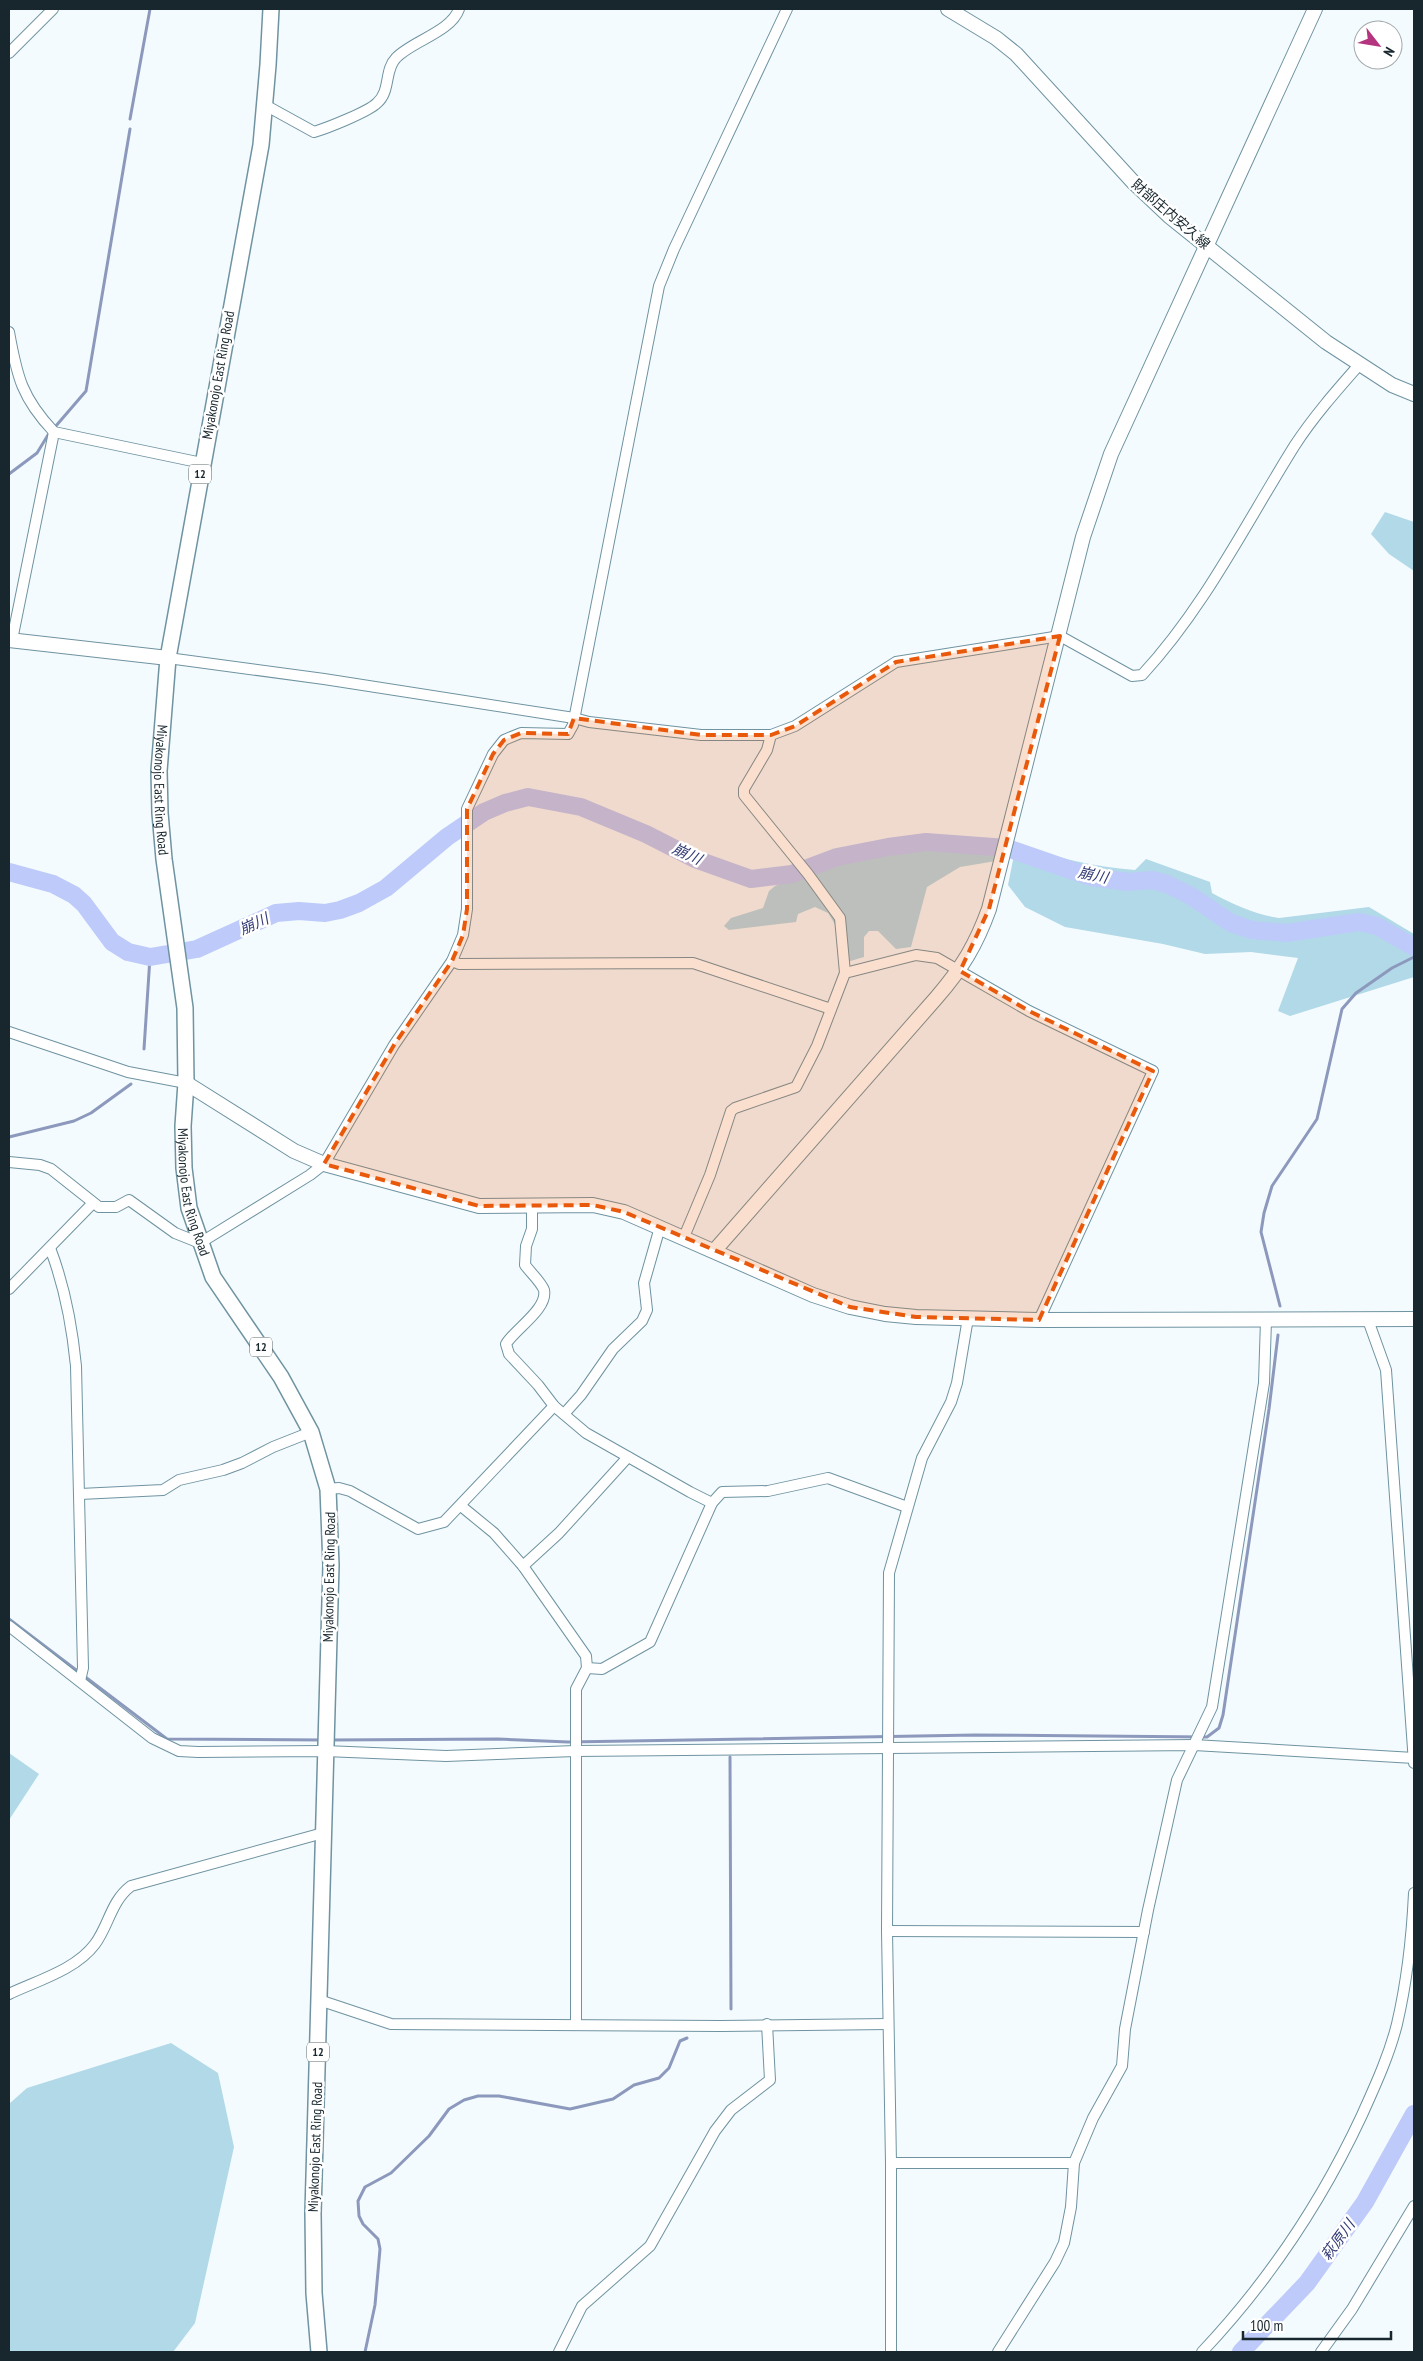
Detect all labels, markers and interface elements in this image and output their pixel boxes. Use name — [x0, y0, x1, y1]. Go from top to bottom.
north arrow — [1353, 20, 1403, 70]
text: N — [1379, 44, 1399, 60]
street label: 財部庄内安久線 — [1128, 175, 1214, 253]
street label: Miyakonojo East Ring Road — [198, 309, 238, 441]
road number: 12 — [189, 464, 211, 484]
street label: Miyakonojo East Ring Road — [150, 724, 173, 856]
water label: 崩川 — [670, 839, 707, 869]
water label: 崩川 — [1076, 862, 1112, 887]
water label: 崩川 — [236, 908, 273, 938]
street label: Miyakonojo East Ring Road — [174, 1128, 214, 1258]
road number: 12 — [250, 1338, 272, 1356]
street label: Miyakonojo East Ring Road — [319, 1512, 339, 1642]
road number: 12 — [307, 2042, 329, 2062]
street label: Miyakonojo East Ring Road — [304, 2082, 326, 2212]
water label: 萩原川 — [1317, 2214, 1360, 2263]
scale bar — [1243, 2308, 1390, 2340]
text: 100 m — [1250, 2316, 1283, 2335]

